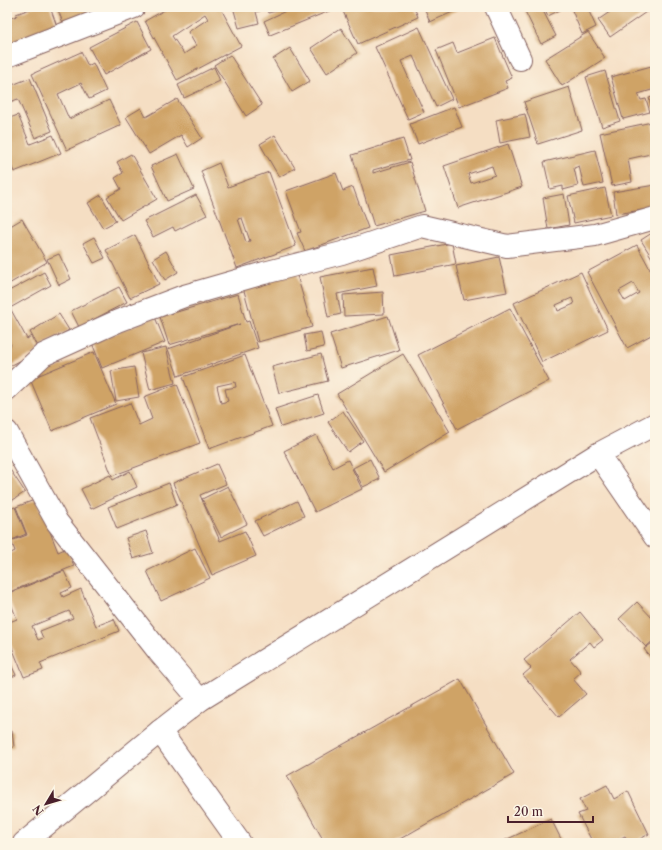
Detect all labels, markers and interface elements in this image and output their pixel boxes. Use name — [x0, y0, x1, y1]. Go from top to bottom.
north arrow — [26, 784, 66, 824]
scale bar — [508, 798, 593, 824]
text: N — [29, 802, 47, 818]
text: 20 m — [514, 804, 543, 819]

